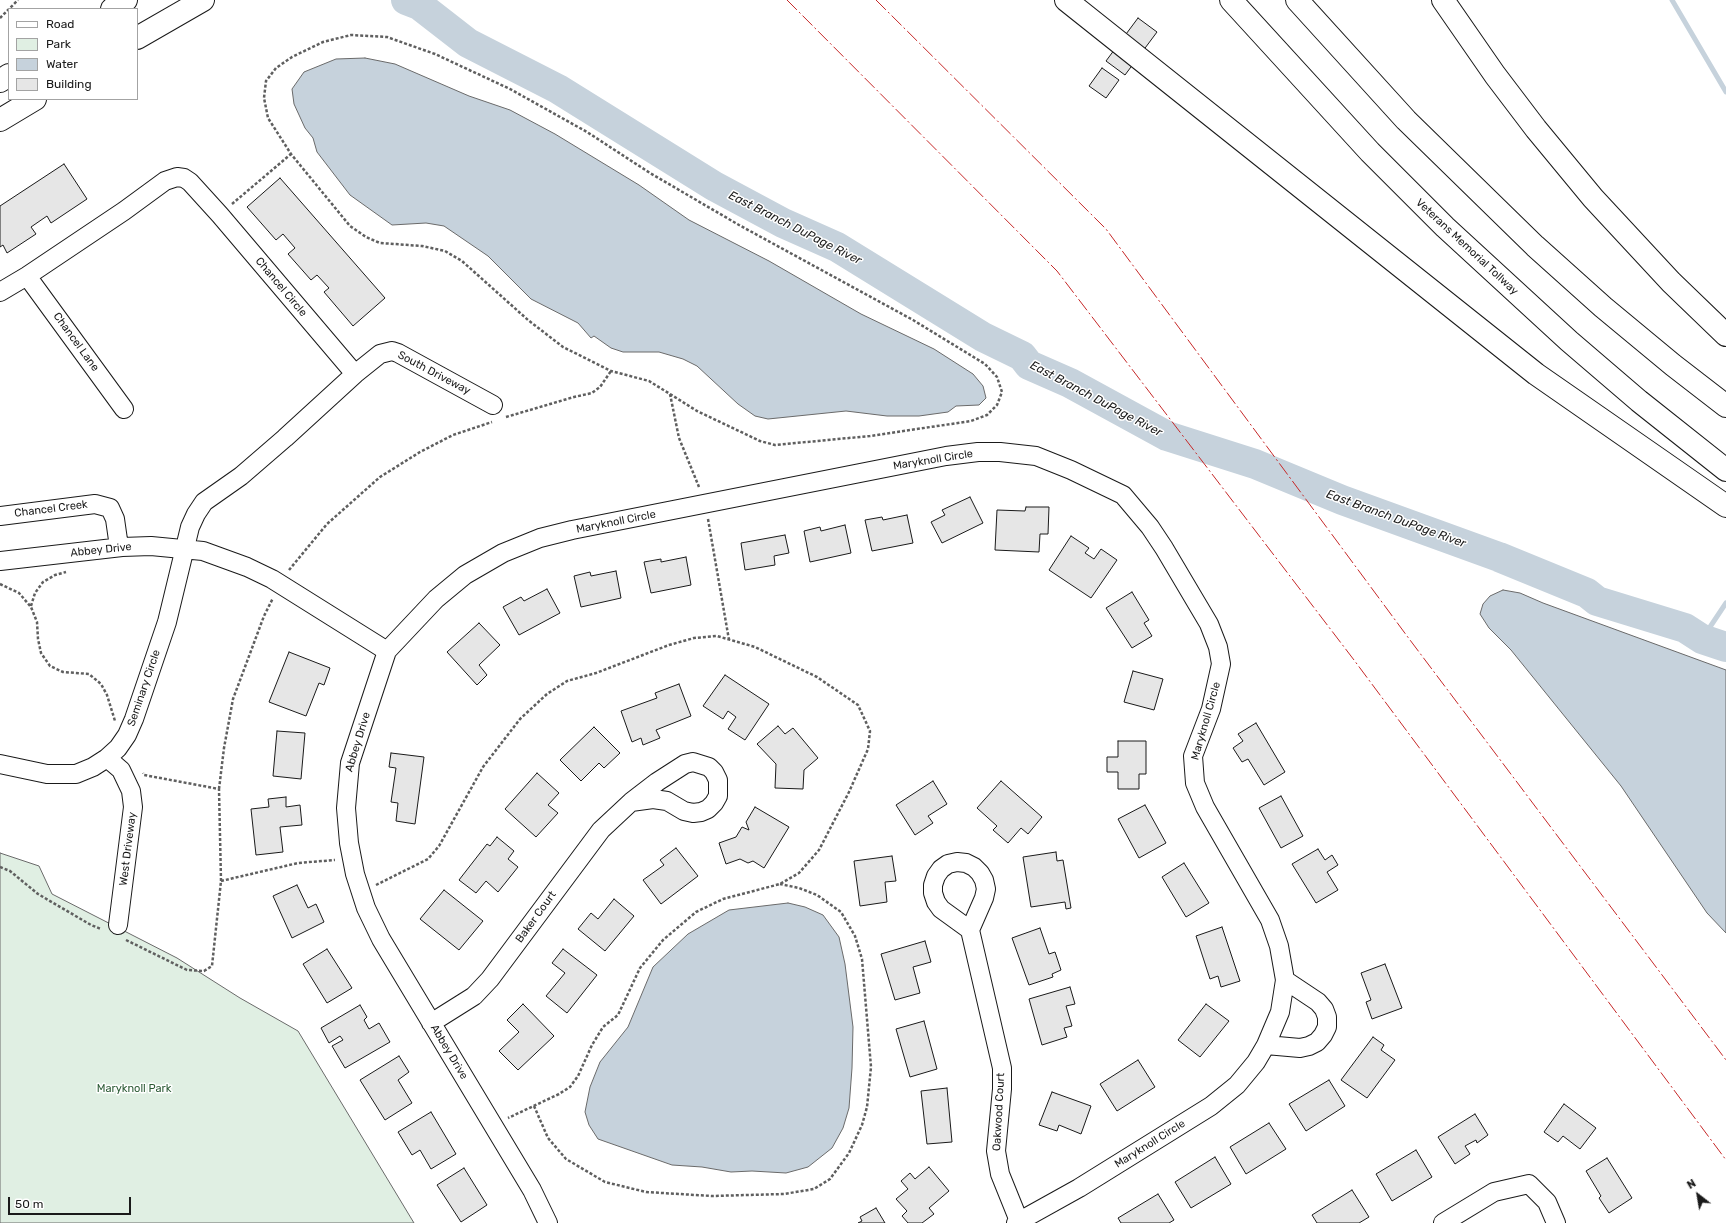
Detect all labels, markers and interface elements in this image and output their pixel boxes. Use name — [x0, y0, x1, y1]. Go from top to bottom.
legend — [8, 8, 138, 100]
text: Road — [46, 17, 74, 31]
text: Park — [46, 37, 71, 51]
text: Water — [46, 57, 78, 71]
text: Building — [46, 77, 92, 91]
water label: East Branch DuPage River — [726, 188, 864, 268]
street label: Veterans Memorial Tollway — [1413, 196, 1521, 298]
street label: Chancel Circle — [252, 255, 310, 319]
street label: Chancel Lane — [50, 310, 102, 374]
street label: South Driveway — [395, 348, 473, 398]
water label: East Branch DuPage River — [1028, 358, 1164, 440]
street label: Maryknoll Circle — [892, 447, 974, 473]
water label: East Branch DuPage River — [1324, 487, 1468, 551]
street label: Chancel Creek — [14, 498, 88, 520]
street label: Maryknoll Circle — [575, 508, 657, 536]
street label: Abbey Drive — [70, 540, 132, 560]
street label: Seminary Circle — [125, 648, 163, 728]
street label: Maryknoll Circle — [1189, 680, 1223, 762]
street label: Abbey Drive — [343, 711, 373, 773]
street label: West Driveway — [117, 811, 139, 887]
street label: Baker Court — [513, 889, 559, 945]
street label: Abbey Drive — [427, 1022, 471, 1082]
street label: Oakwood Court — [990, 1072, 1008, 1152]
park label: Maryknoll Park — [97, 1082, 171, 1096]
street label: Maryknoll Circle — [1112, 1117, 1188, 1171]
north arrow — [1678, 1175, 1718, 1215]
text: N — [1685, 1177, 1698, 1192]
scale bar — [10, 1189, 133, 1215]
text: 50 m — [15, 1197, 43, 1211]

